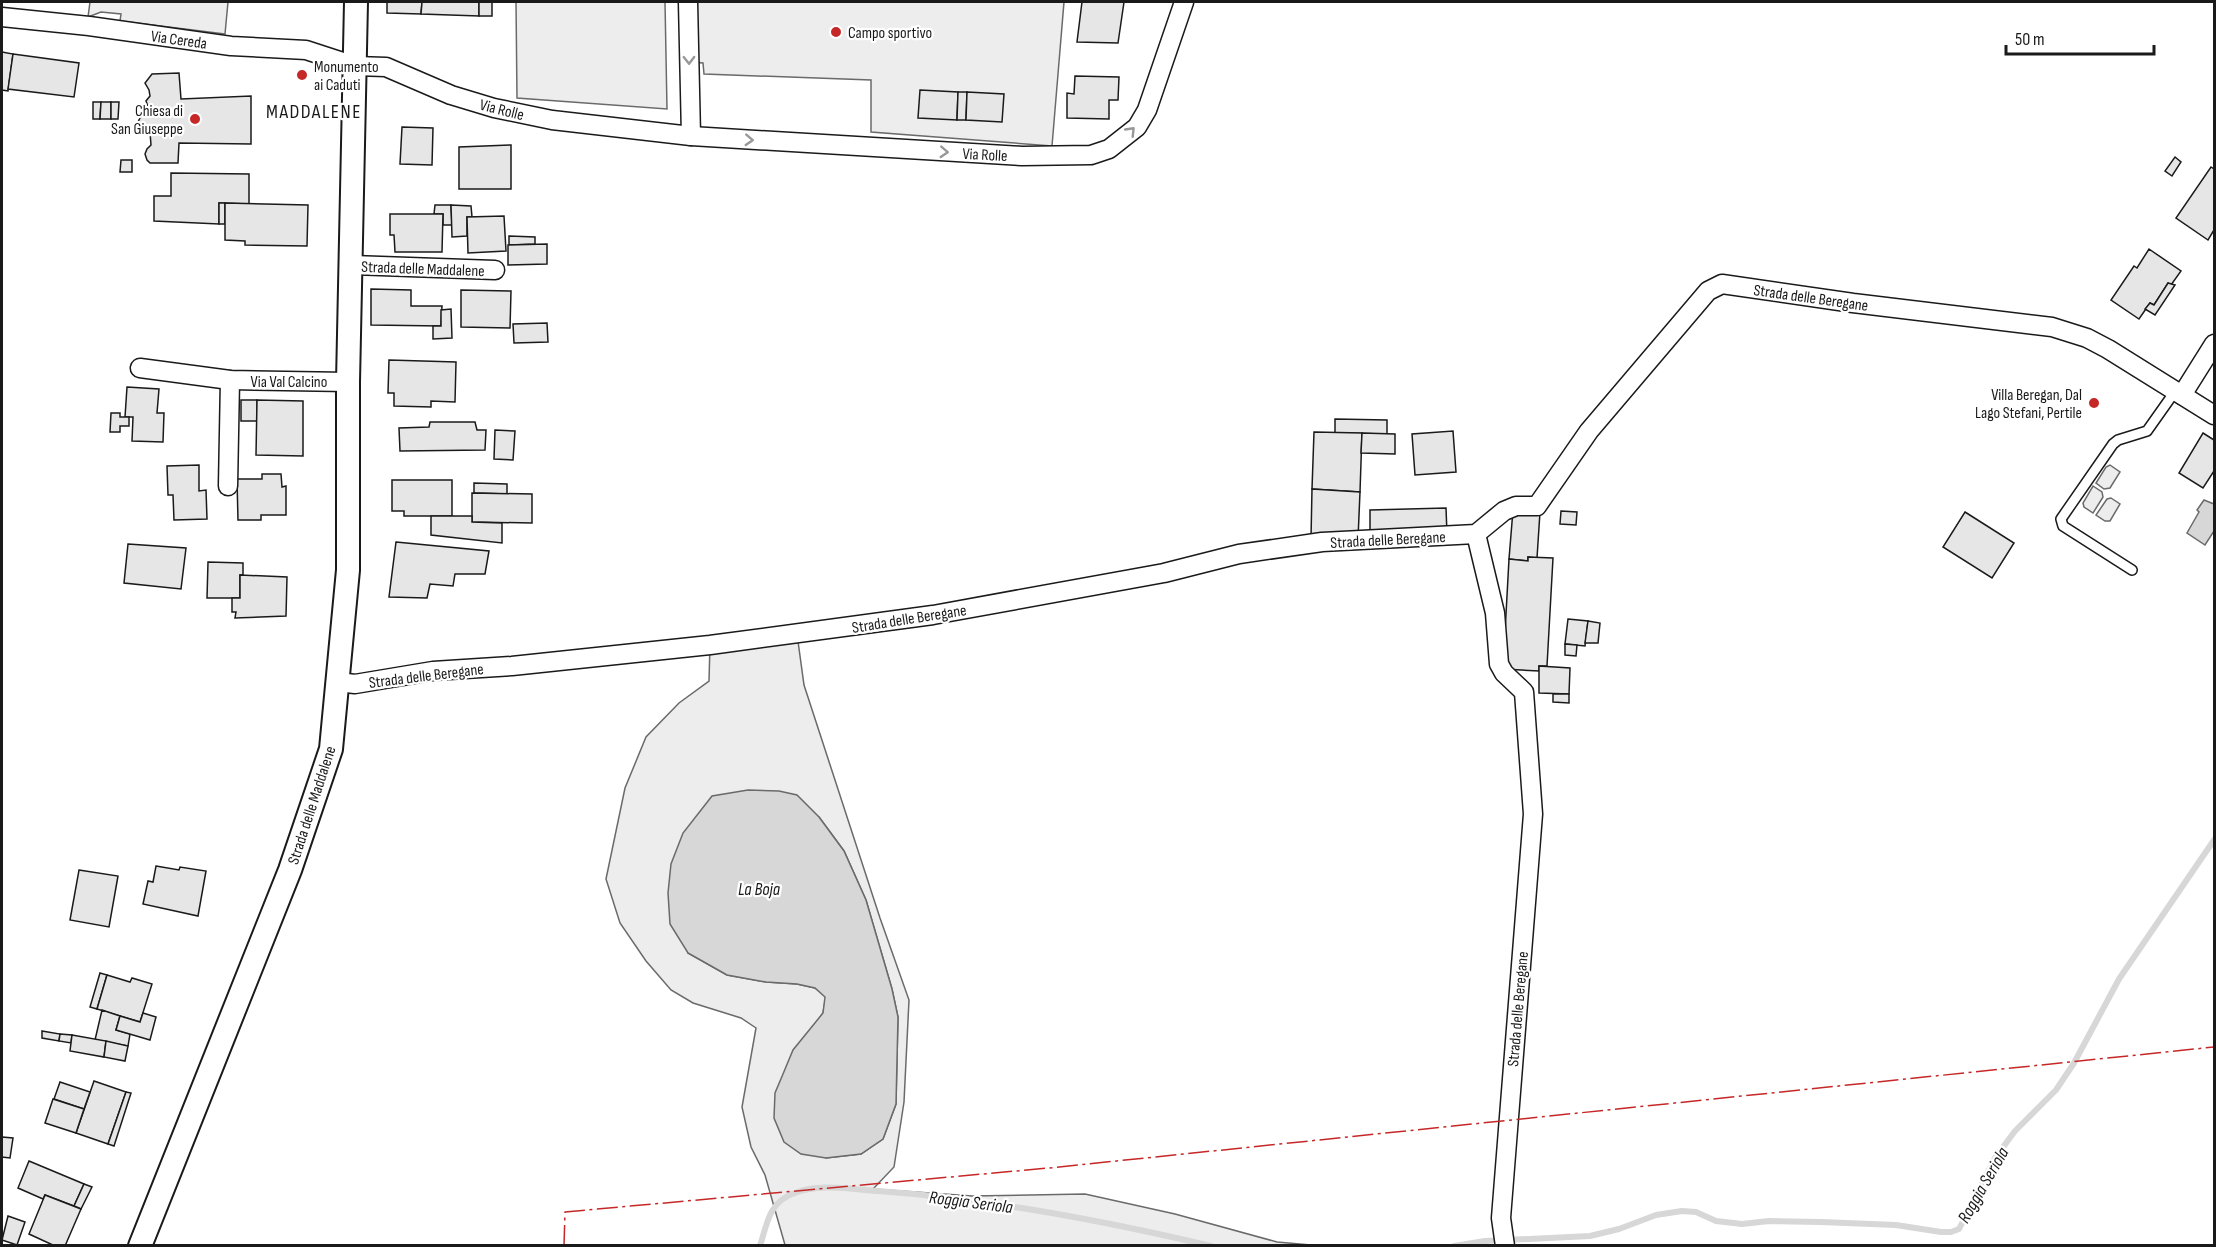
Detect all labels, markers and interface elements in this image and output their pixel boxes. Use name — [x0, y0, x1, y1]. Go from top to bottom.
scale bar — [2006, 18, 2154, 56]
place label: Campo sportivo — [848, 24, 932, 43]
marker: Campo sportivo — [829, 25, 843, 39]
street label: Via Cereda — [149, 27, 208, 54]
text: 50 m — [2015, 29, 2045, 50]
one-way arrow — [683, 55, 695, 64]
place label: Monumento ai Caduti — [314, 58, 379, 95]
marker: Monumento ai Caduti — [295, 68, 309, 82]
street label: Via Rolle — [477, 96, 526, 125]
district label: MADDALENE — [266, 100, 362, 124]
place label: Chiesa di San Giuseppe — [111, 102, 183, 139]
marker: Chiesa di San Giuseppe — [188, 112, 202, 126]
one-way arrow — [1124, 128, 1135, 139]
one-way arrow — [745, 133, 754, 146]
one-way arrow — [939, 145, 948, 158]
street label: Via Rolle — [962, 145, 1008, 166]
street label: Strada delle Maddalene — [361, 258, 485, 281]
street label: Strada delle Beregane — [1752, 281, 1869, 316]
street label: Via Val Calcino — [251, 373, 327, 392]
place label: Villa Beregan, Dal Lago Stefani, Pertile — [1975, 386, 2082, 423]
marker: Villa Beregan, Dal Lago Stefani, Pertile — [2087, 396, 2101, 410]
street label: Strada delle Beregane — [1330, 528, 1446, 553]
street label: Strada delle Beregane — [851, 601, 968, 638]
street label: Strada delle Beregane — [368, 660, 485, 693]
street label: Strada delle Maddalene — [284, 744, 341, 867]
water label: La Boja — [738, 879, 781, 900]
street label: Strada delle Beregane — [1504, 951, 1533, 1068]
water label: Roggia Seriola — [1953, 1143, 2014, 1227]
water label: Roggia Seriola — [928, 1187, 1015, 1218]

